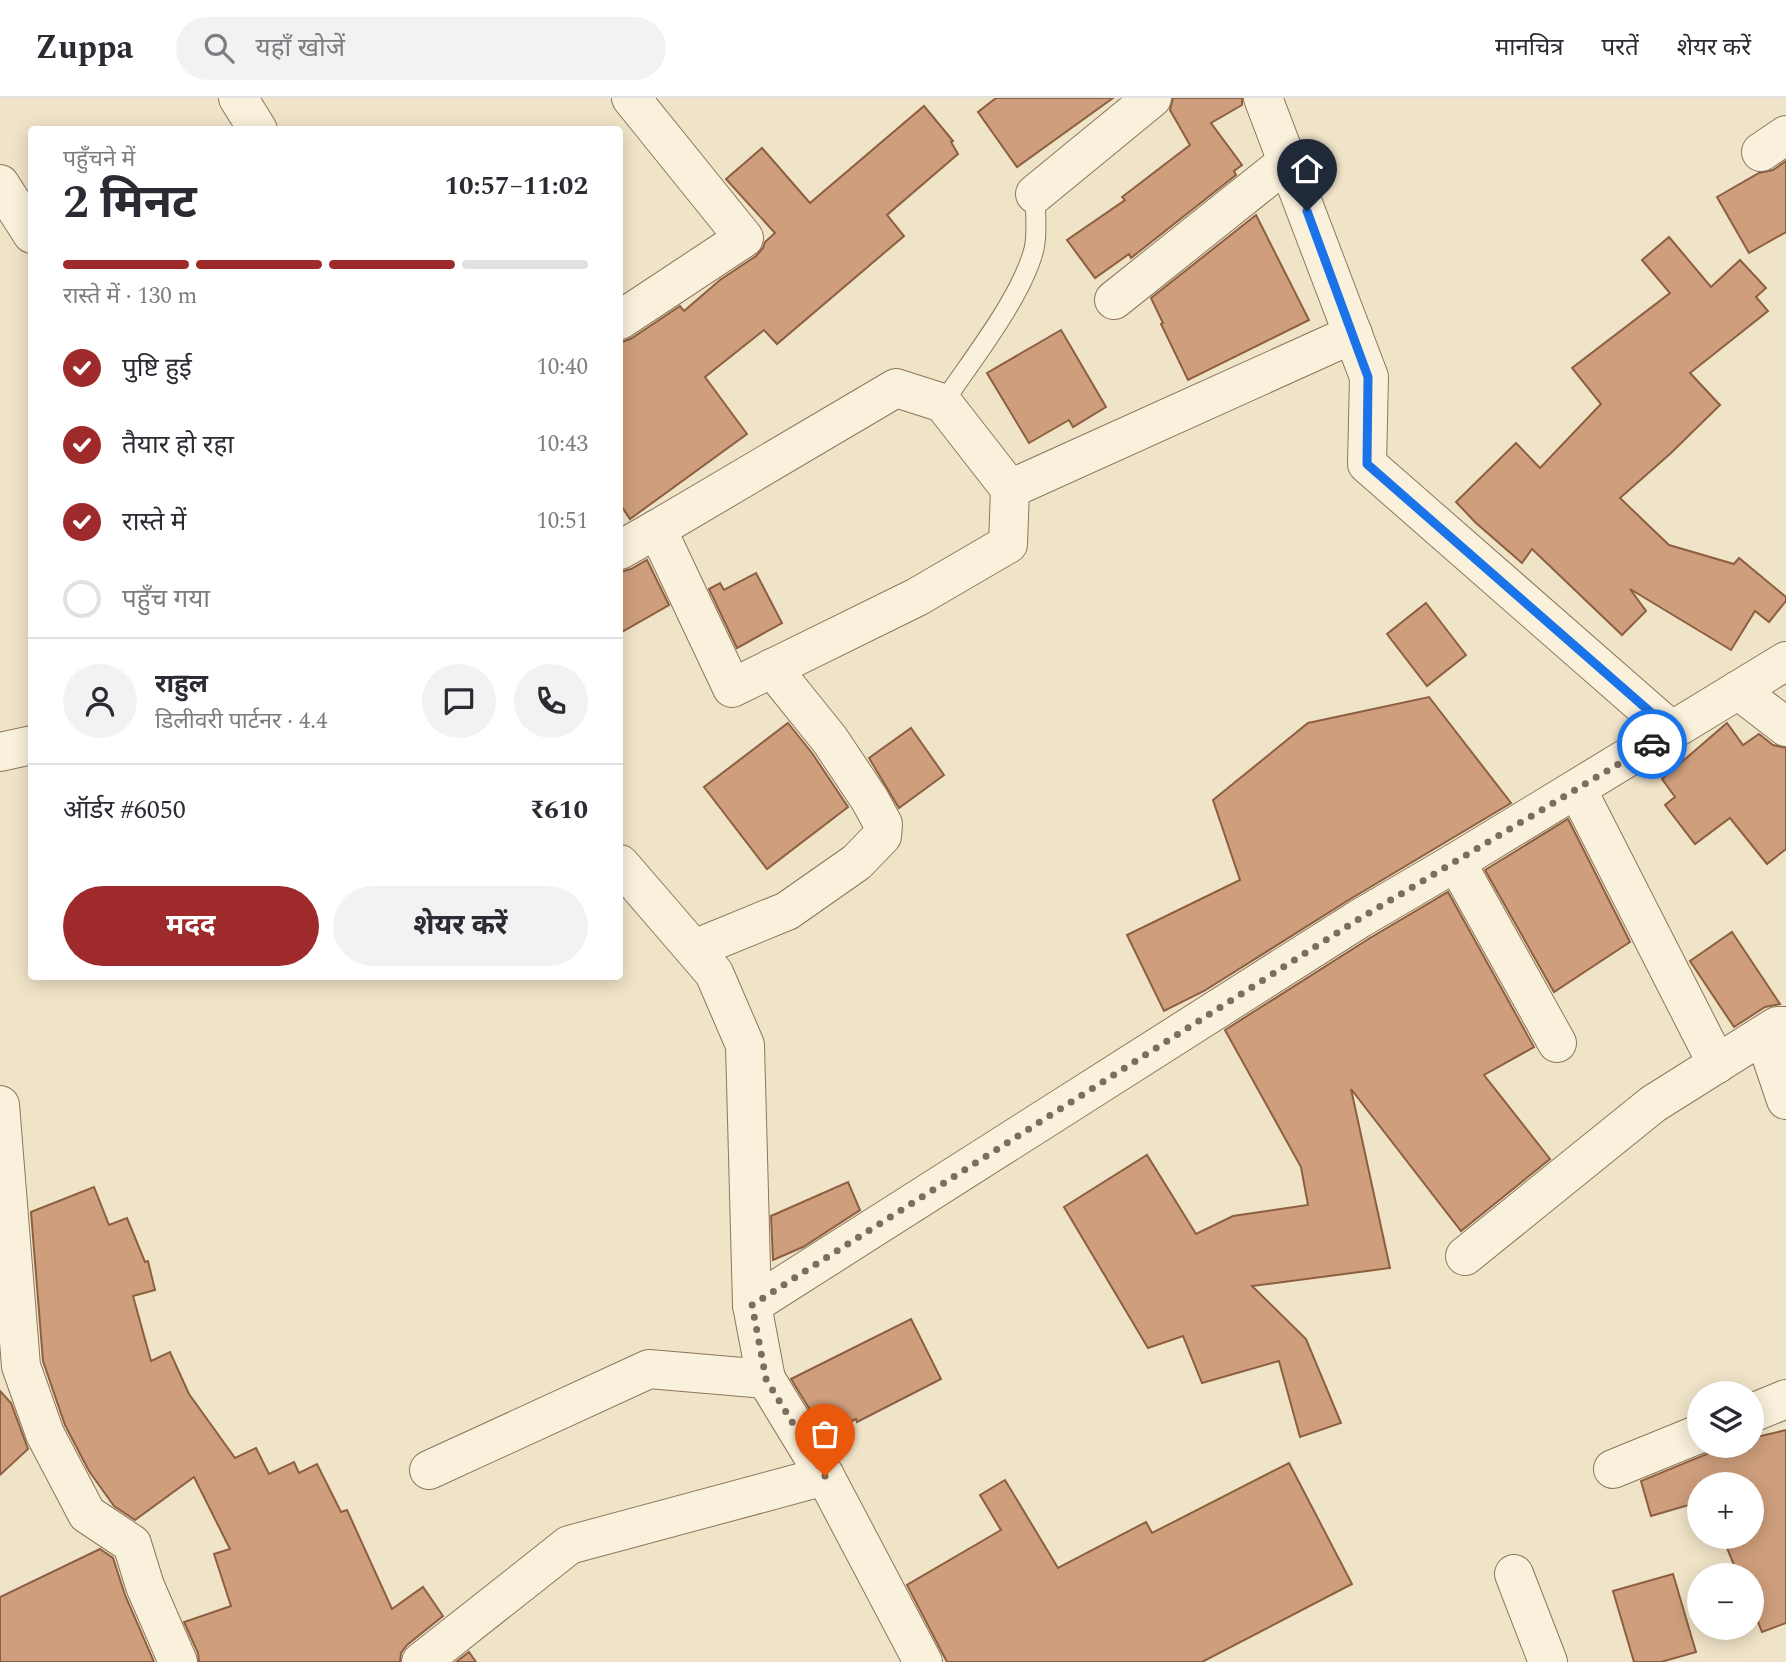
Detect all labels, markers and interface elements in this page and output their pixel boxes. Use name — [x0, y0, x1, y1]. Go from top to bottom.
search box — [176, 17, 666, 80]
text: Zuppa — [35, 23, 134, 73]
text: यहाँ खोजें — [256, 28, 345, 68]
icon: search — [200, 29, 238, 67]
text: मानचित्र — [1495, 30, 1564, 66]
text: परतें — [1602, 30, 1639, 66]
text: शेयर करें — [1677, 30, 1751, 66]
pin — [1277, 139, 1337, 211]
text: पहुँचने में — [63, 142, 135, 177]
icon: home — [1288, 150, 1326, 188]
text: 10:57–11:02 — [444, 166, 588, 206]
text: 2 मिनट — [63, 168, 197, 238]
text: रास्ते में · 130 m — [63, 279, 197, 314]
text: पुष्टि हुई — [122, 348, 192, 388]
icon: check — [63, 349, 101, 387]
text: 10:40 — [536, 350, 588, 385]
text: तैयार हो रहा — [122, 425, 234, 465]
icon: check — [63, 426, 101, 464]
text: 10:43 — [536, 427, 588, 462]
text: रास्ते में — [122, 502, 186, 542]
icon: check — [63, 503, 101, 541]
text: 10:51 — [536, 504, 588, 539]
text: पहुँच गया — [122, 579, 210, 619]
button: person — [63, 664, 137, 738]
text: राहुल — [155, 664, 208, 704]
button: chat — [422, 664, 496, 738]
button: phone — [514, 664, 588, 738]
text: डिलीवरी पार्टनर · 4.4 — [155, 704, 328, 739]
courier — [1617, 709, 1687, 779]
icon: car — [1633, 725, 1671, 763]
text: ऑर्डर #6050 — [63, 790, 186, 830]
text: ₹610 — [530, 790, 588, 830]
button: मदद — [63, 886, 319, 966]
button: शेयर करें — [333, 886, 588, 966]
map controls — [1687, 1381, 1764, 1640]
button: layers — [1687, 1381, 1764, 1458]
pin — [795, 1404, 855, 1476]
icon: bag — [806, 1415, 844, 1453]
button: + — [1687, 1472, 1764, 1549]
button: − — [1687, 1563, 1764, 1640]

